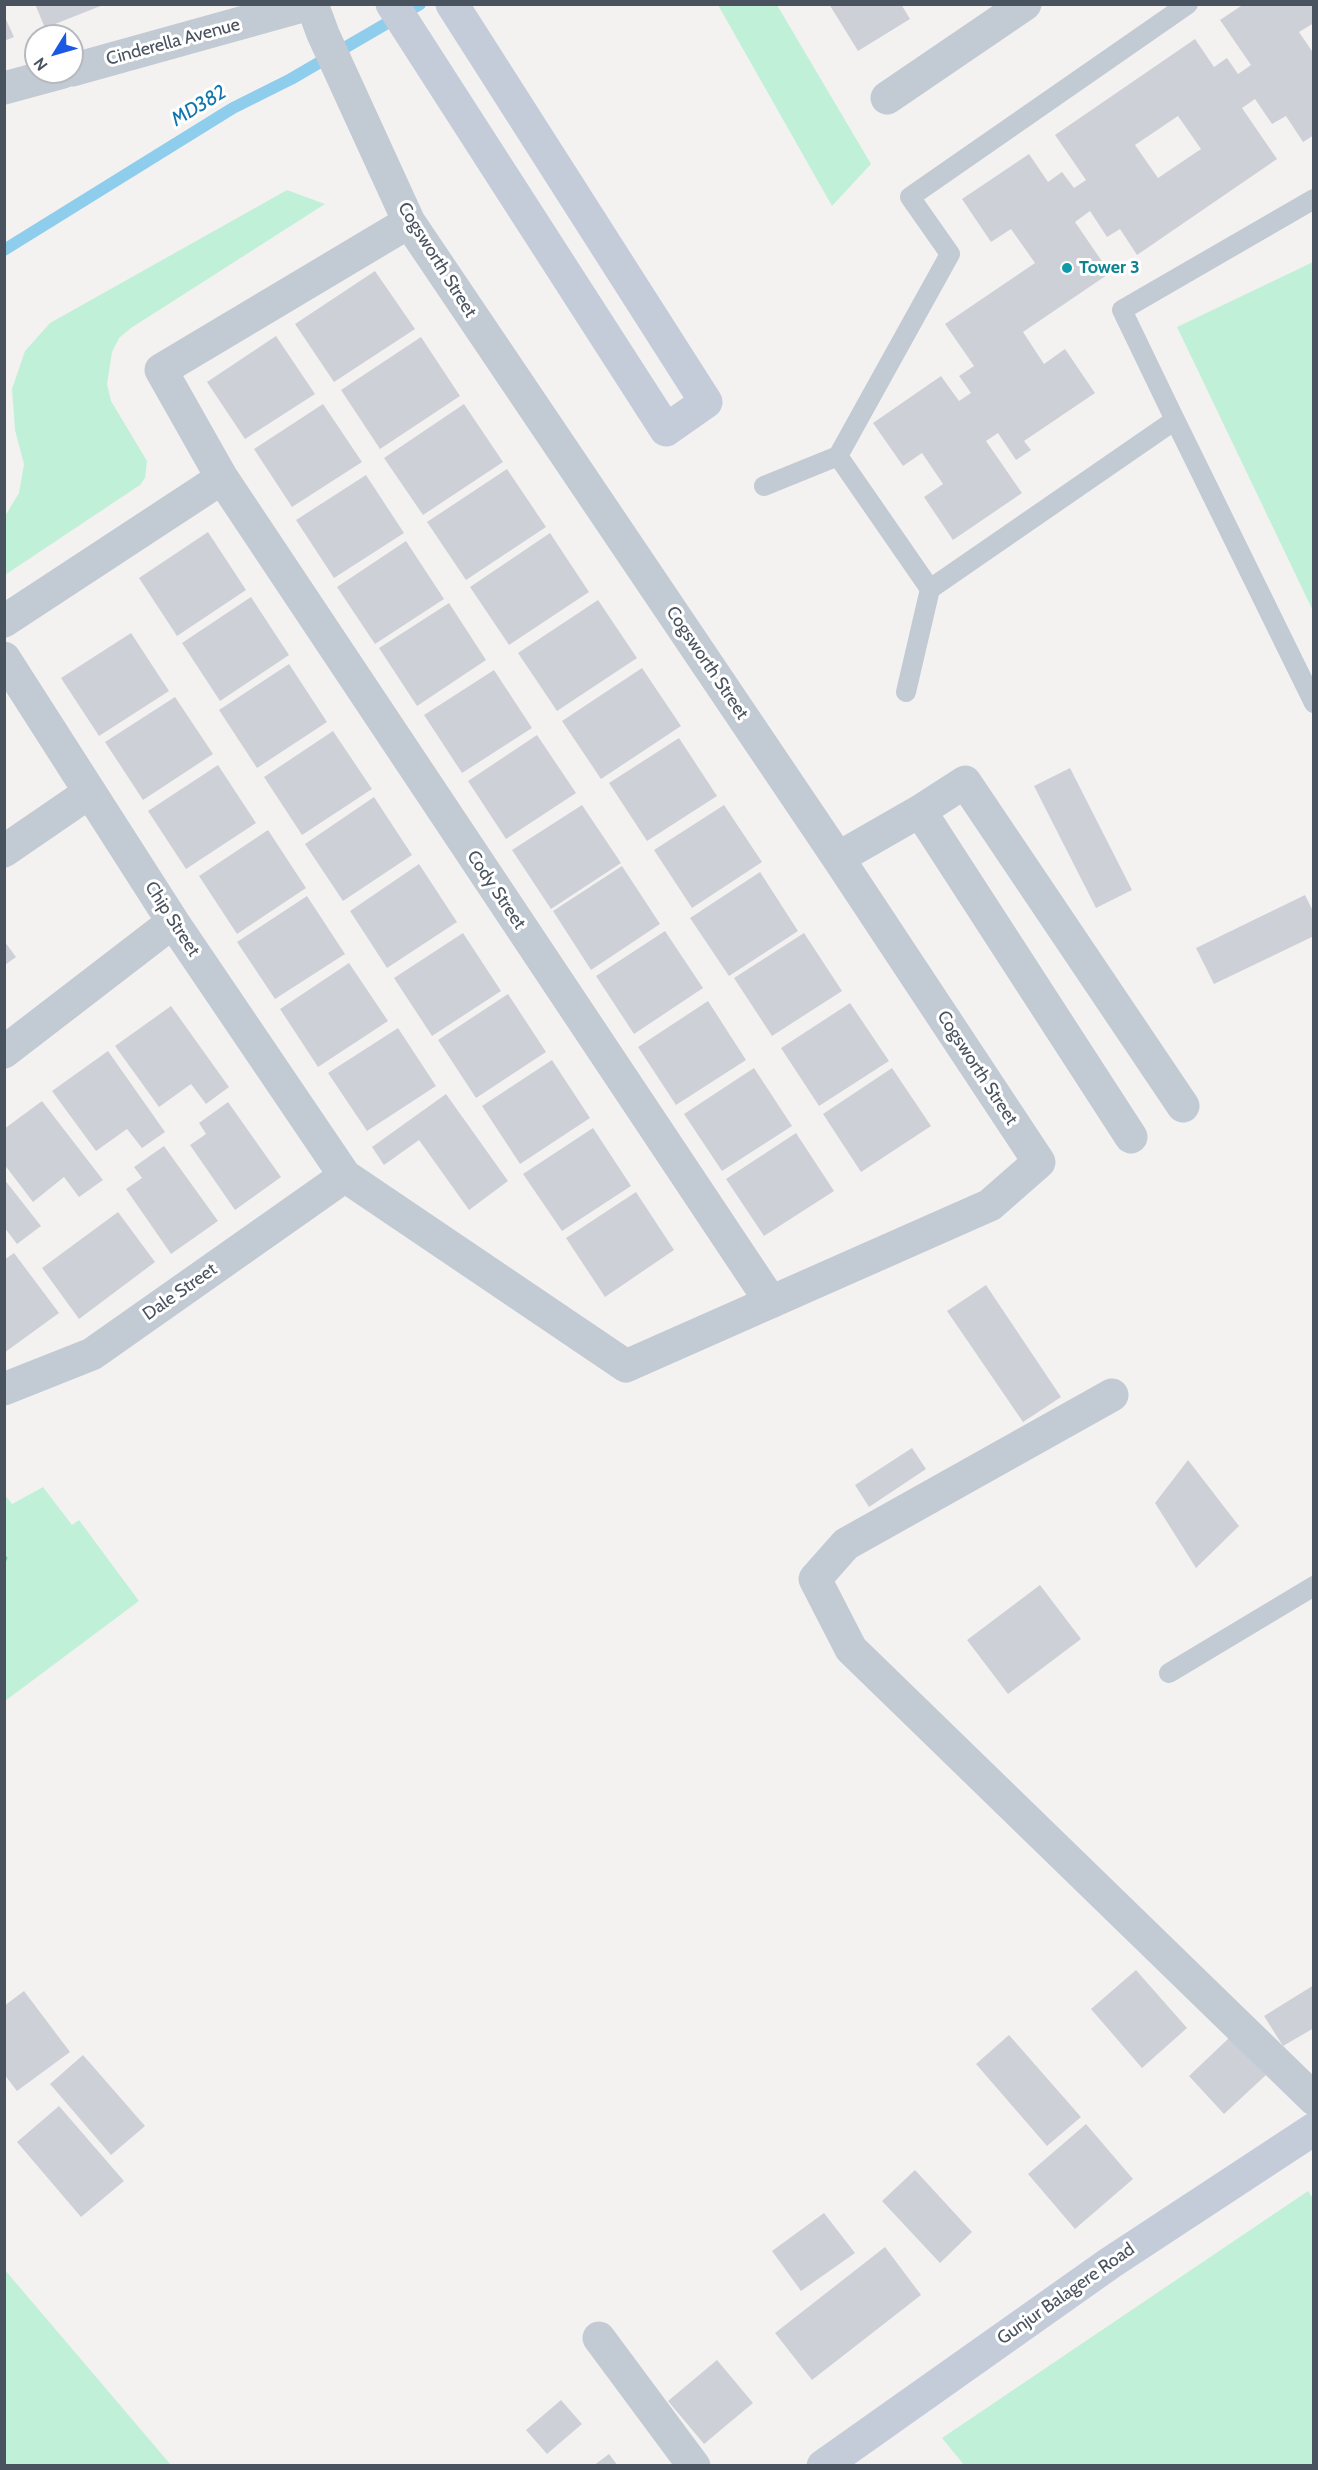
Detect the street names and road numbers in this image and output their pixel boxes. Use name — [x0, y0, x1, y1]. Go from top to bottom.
street label: Cinderella Avenue — [104, 14, 242, 70]
street label: Cogsworth Street — [393, 198, 481, 322]
street label: Cogsworth Street — [661, 602, 753, 724]
street label: Cody Street — [462, 847, 530, 933]
street label: Chip Street — [140, 877, 204, 961]
street label: Cogsworth Street — [932, 1007, 1022, 1129]
street label: Dale Street — [139, 1259, 221, 1325]
street label: Gunjur Balagere Road — [993, 2239, 1139, 2349]

